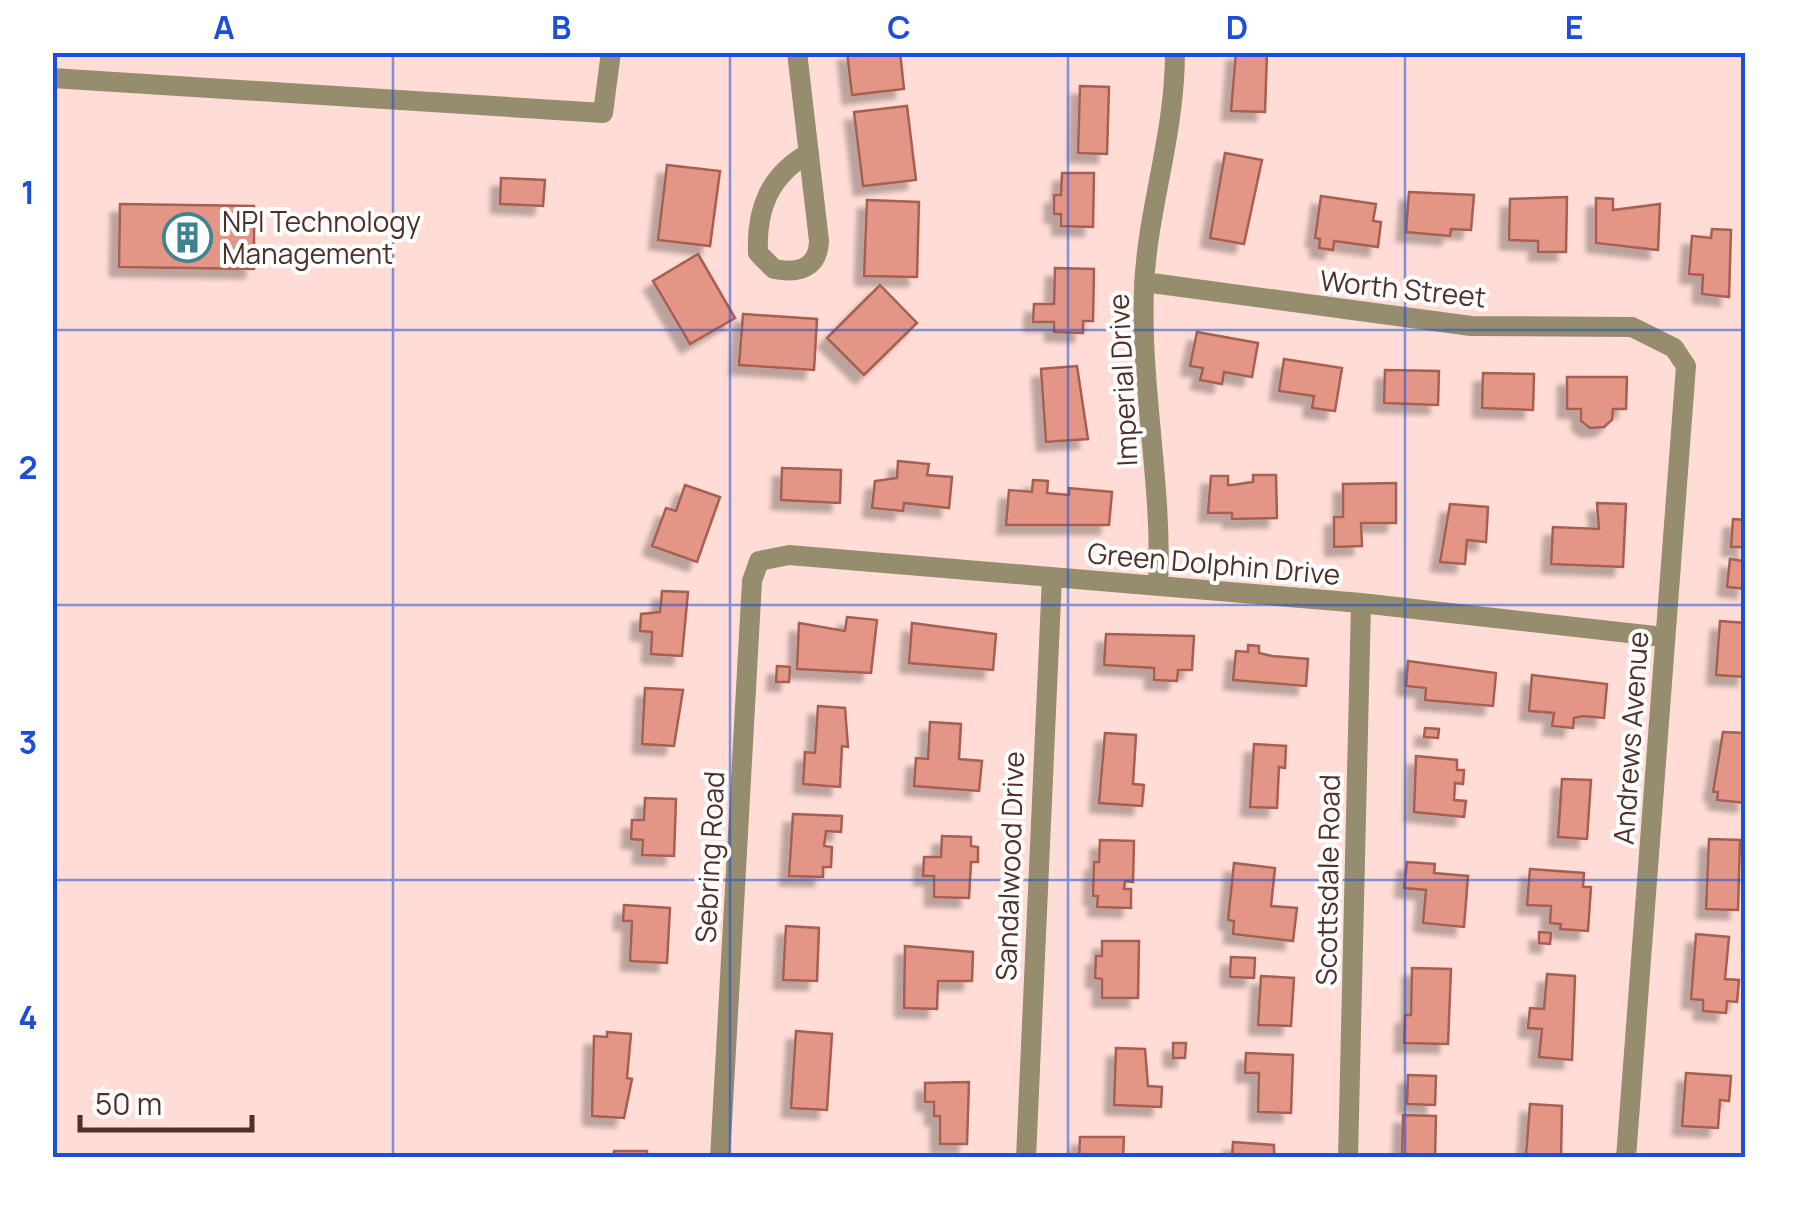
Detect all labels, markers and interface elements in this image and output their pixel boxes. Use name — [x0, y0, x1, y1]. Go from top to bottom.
text: A — [213, 5, 235, 49]
text: B — [551, 5, 571, 49]
text: C — [887, 5, 911, 49]
text: D — [1226, 5, 1248, 49]
text: E — [1565, 5, 1583, 49]
text: 1 — [21, 170, 35, 214]
place label: NPI Technology Management — [222, 202, 421, 272]
building icon: NPI Technology Management — [161, 211, 213, 263]
street label: Worth Street — [1318, 260, 1488, 316]
street label: Imperial Drive — [1098, 293, 1146, 467]
text: 2 — [18, 445, 38, 489]
street label: Green Dolphin Drive — [1086, 533, 1342, 593]
street label: Andrews Avenue — [1604, 630, 1656, 846]
text: 3 — [19, 720, 37, 764]
street label: Sandalwood Drive — [986, 751, 1032, 981]
street label: Sebring Road — [686, 770, 732, 944]
street label: Scottsdale Road — [1306, 774, 1348, 986]
text: 4 — [18, 995, 38, 1039]
scale bar — [80, 1070, 252, 1132]
text: 50 m — [95, 1083, 162, 1124]

